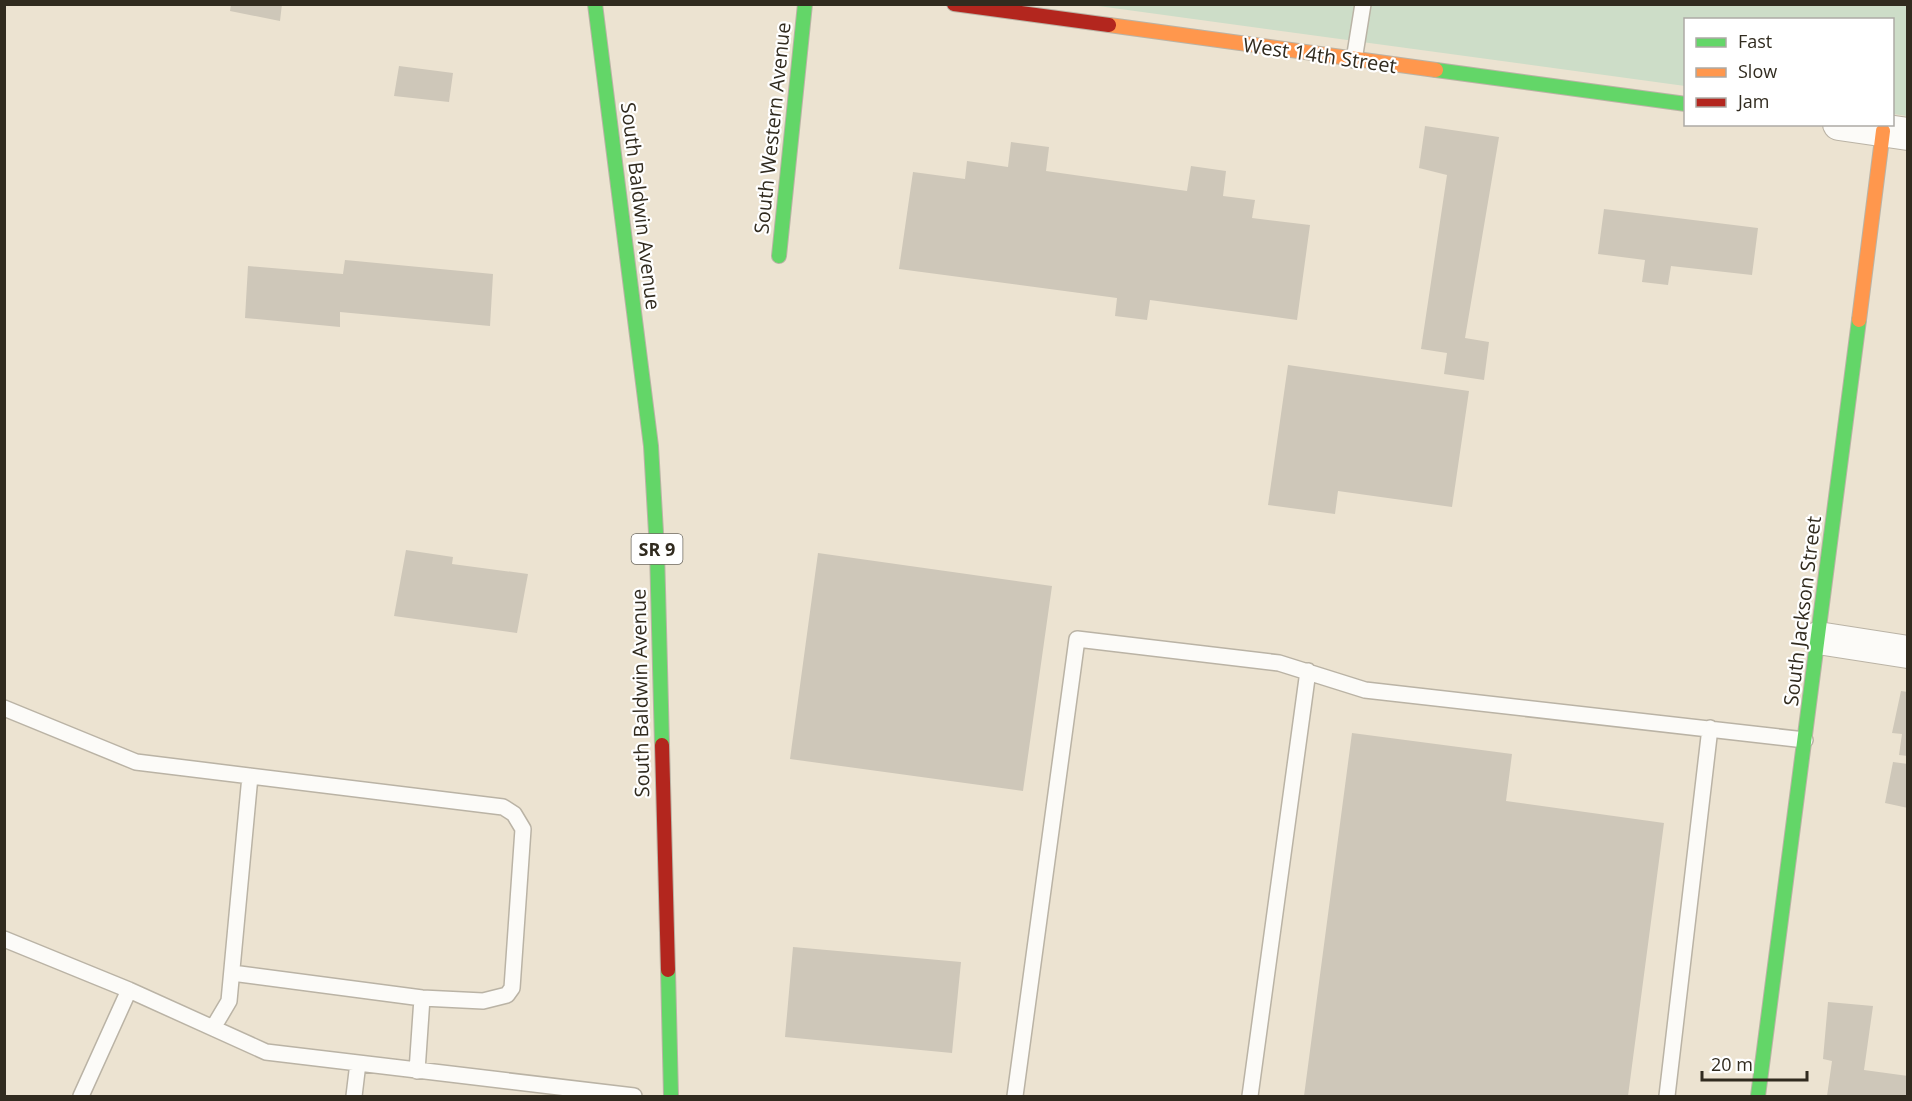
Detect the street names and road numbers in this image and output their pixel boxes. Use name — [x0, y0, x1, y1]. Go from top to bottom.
street label: South Western Avenue — [747, 21, 797, 235]
street label: West 14th Street — [1241, 31, 1399, 79]
street label: South Baldwin Avenue — [615, 101, 667, 311]
street label: South Jackson Street — [1777, 514, 1827, 708]
road number: SR 9 — [632, 534, 682, 564]
street label: South Baldwin Avenue — [625, 588, 655, 798]

